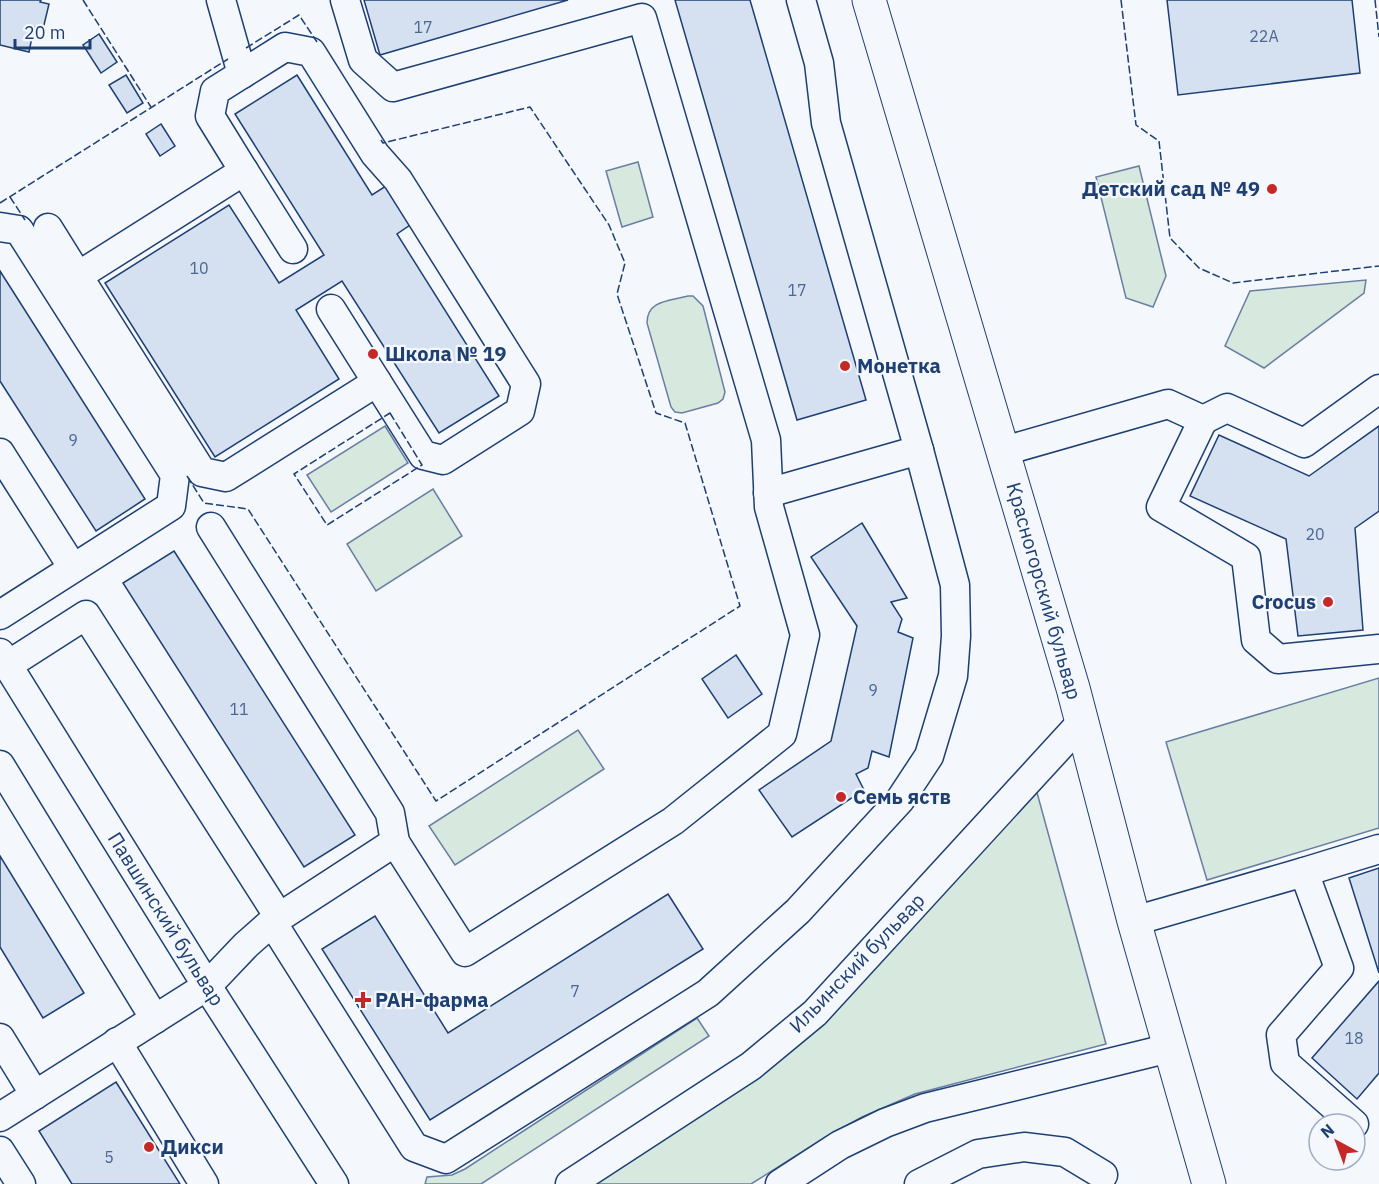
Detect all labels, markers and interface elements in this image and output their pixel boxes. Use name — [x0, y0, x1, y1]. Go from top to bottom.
scale bar — [15, 12, 90, 50]
house number: 17 — [413, 17, 433, 37]
text: 20 m — [24, 21, 66, 44]
house number: 22А — [1249, 26, 1279, 46]
place label: Детский сад № 49 — [1082, 175, 1260, 202]
marker: Детский сад № 49 — [1265, 182, 1279, 196]
house number: 10 — [189, 258, 209, 278]
house number: 17 — [787, 280, 807, 300]
place label: Школа № 19 — [385, 340, 507, 367]
marker: Школа № 19 — [366, 347, 380, 361]
place label: Монетка — [857, 352, 941, 379]
marker: Монетка — [838, 359, 852, 373]
house number: 9 — [68, 430, 78, 450]
street label: Красногорский бульвар — [1001, 479, 1088, 703]
house number: 20 — [1305, 524, 1325, 544]
place label: Crocus — [1251, 588, 1316, 615]
marker: Crocus — [1321, 595, 1335, 609]
house number: 9 — [868, 680, 878, 700]
house number: 11 — [229, 699, 249, 719]
place label: Семь яств — [853, 783, 951, 810]
marker: Семь яств — [834, 790, 848, 804]
street label: Павшинский бульвар — [102, 827, 231, 1011]
street label: Ильинский бульвар — [783, 887, 930, 1038]
house number: 7 — [570, 981, 580, 1001]
place label: РАН-фарма — [375, 986, 489, 1013]
marker: РАН-фарма — [356, 993, 370, 1007]
house number: 18 — [1344, 1028, 1364, 1048]
north arrow — [1307, 1112, 1367, 1172]
text: N — [1316, 1119, 1338, 1142]
place label: Дикси — [161, 1133, 224, 1160]
marker: Дикси — [142, 1140, 156, 1154]
house number: 5 — [104, 1147, 114, 1167]

